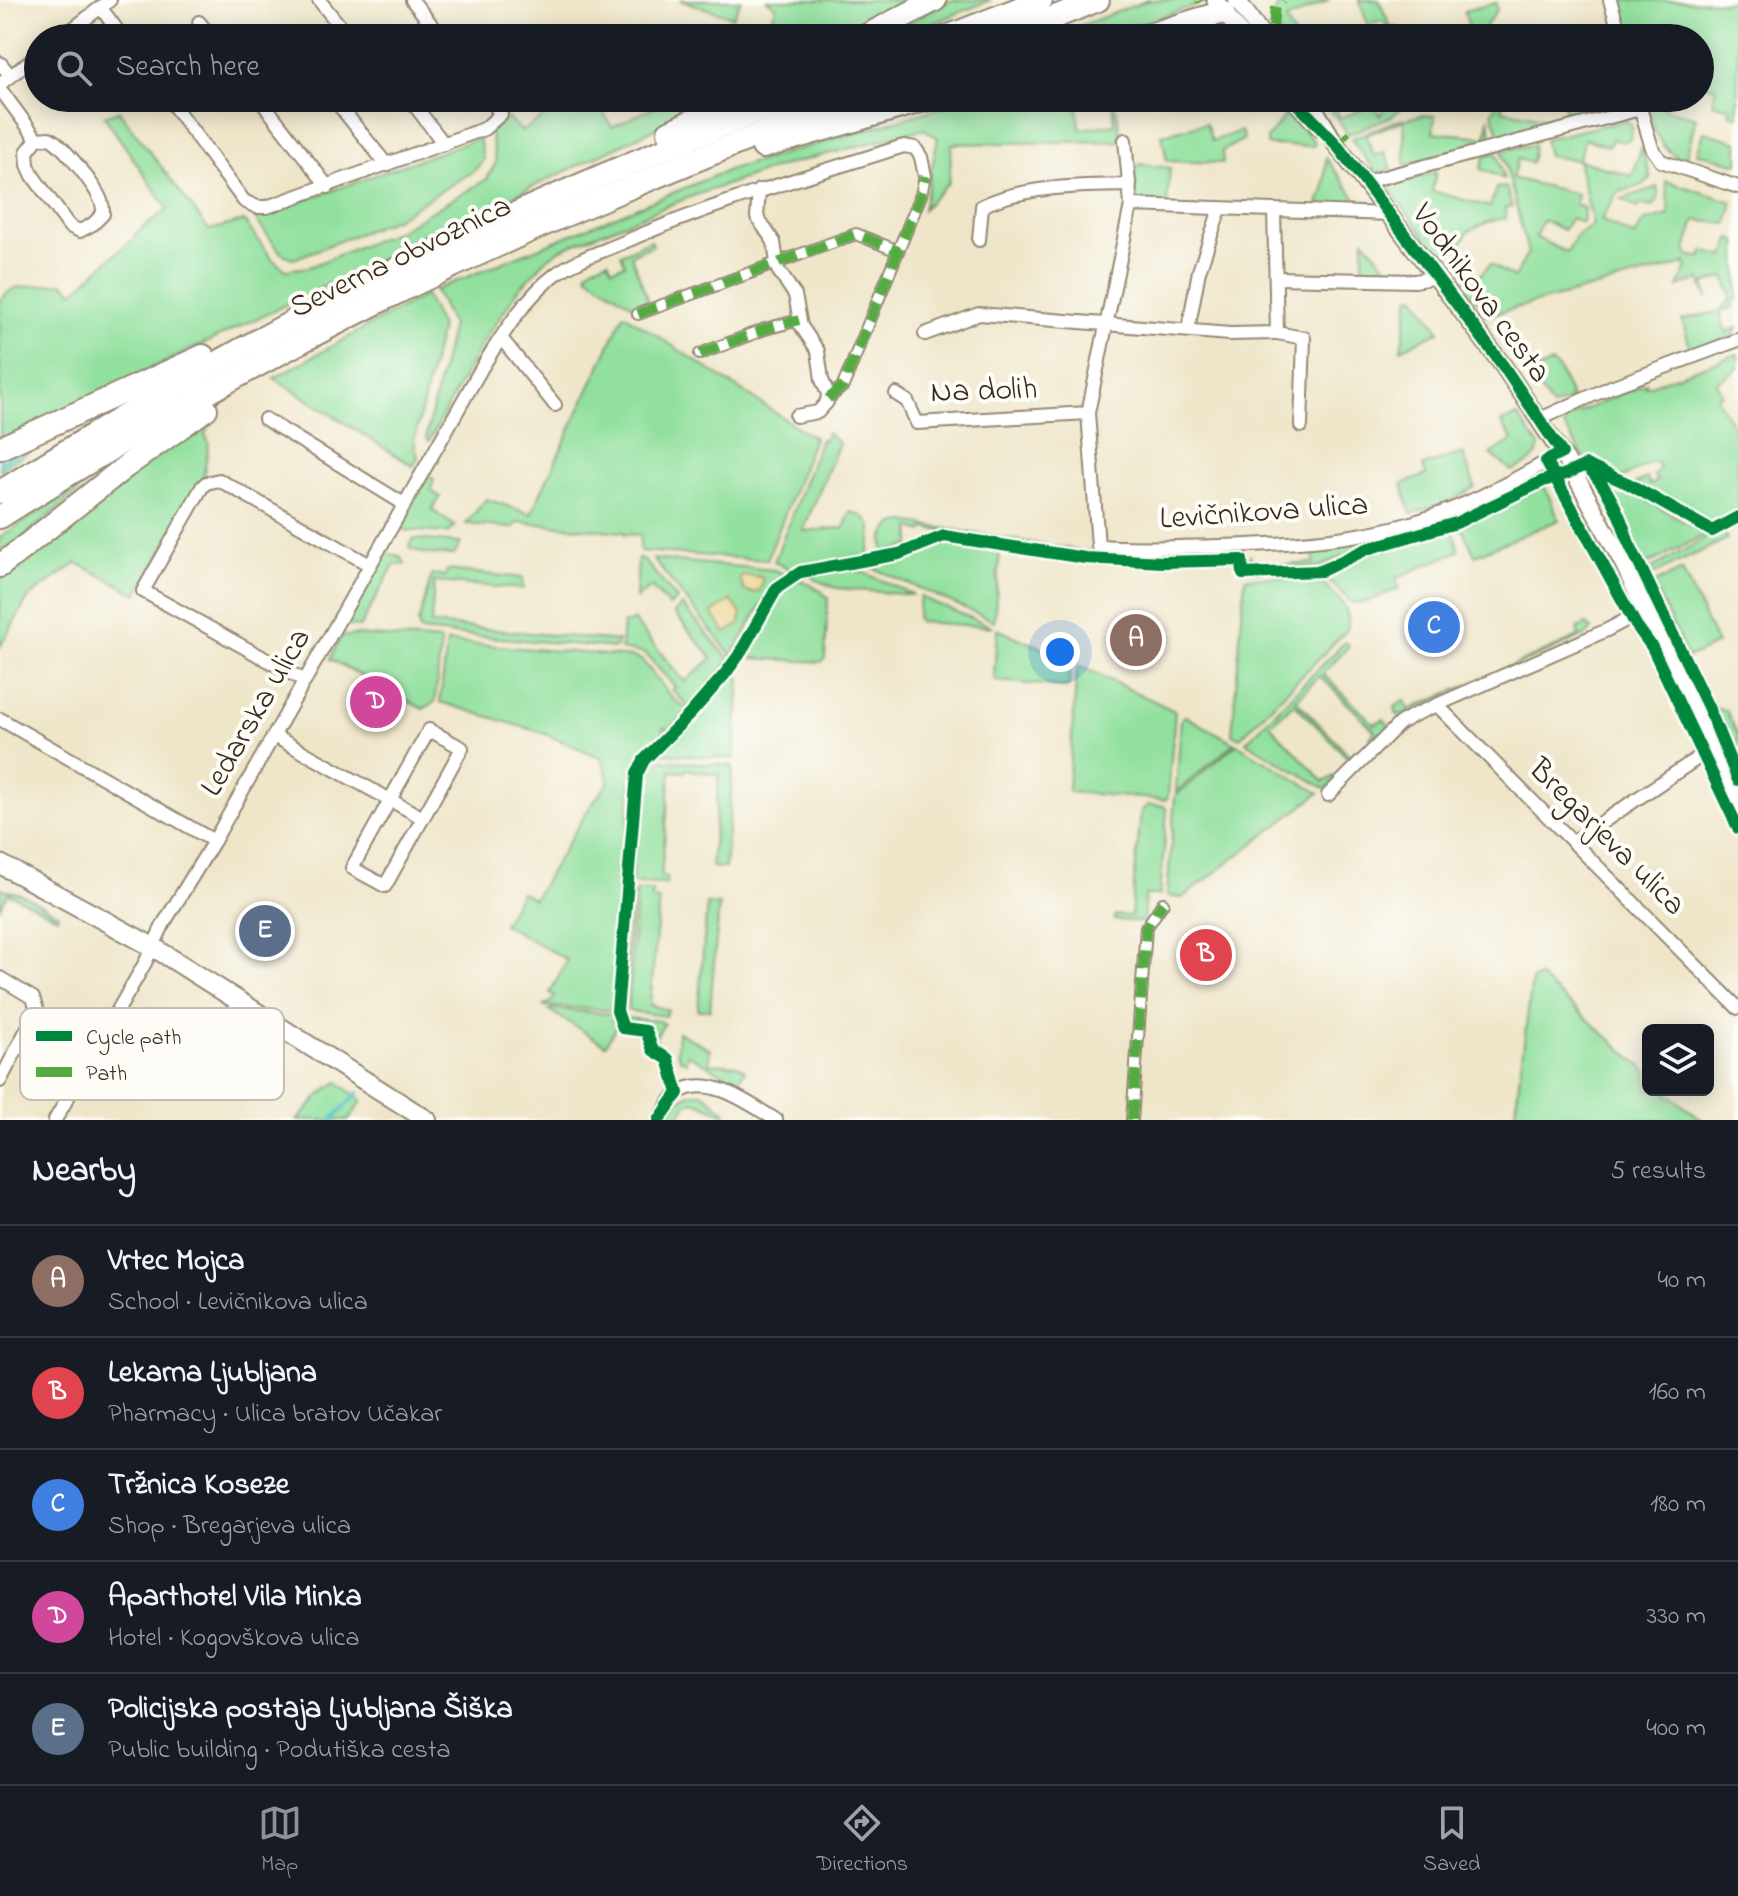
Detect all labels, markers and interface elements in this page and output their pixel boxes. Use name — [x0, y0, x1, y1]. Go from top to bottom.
search box — [24, 24, 1714, 112]
icon: search — [52, 46, 96, 90]
text: Search here — [116, 46, 260, 90]
street label: Severna obvoznica — [282, 184, 520, 332]
street label: Vodnikova cesta — [1398, 193, 1561, 394]
street label: Na dolih — [930, 367, 1038, 417]
street label: Levičnikova ulica — [1158, 482, 1370, 544]
pin: C — [1408, 597, 1460, 657]
pin: A — [1110, 610, 1162, 670]
street label: Ledarska ulica — [190, 620, 324, 806]
your location — [1040, 632, 1080, 672]
pin: D — [350, 672, 402, 732]
street label: Bregarjeva ulica — [1516, 748, 1696, 928]
pin: E — [239, 901, 291, 961]
pin: B — [1180, 925, 1232, 985]
legend — [20, 1008, 284, 1100]
text: Cycle path — [86, 1023, 181, 1056]
map controls — [1642, 1024, 1714, 1096]
button: layers — [1642, 1024, 1714, 1096]
text: Path — [86, 1059, 127, 1091]
text: Nearby — [32, 1147, 136, 1197]
text: 5 results — [1611, 1153, 1706, 1191]
text: Vrtec Mojca — [108, 1240, 244, 1284]
text: A — [50, 1262, 66, 1300]
text: 40 m — [1657, 1262, 1706, 1300]
text: School · Levičnikova ulica — [108, 1284, 368, 1322]
text: Lekarna Ljubljana — [108, 1352, 317, 1396]
text: B — [49, 1374, 67, 1412]
text: 160 m — [1648, 1374, 1706, 1412]
text: Pharmacy · Ulica bratov Učakar — [108, 1396, 442, 1434]
text: Tržnica Koseze — [108, 1464, 289, 1508]
text: C — [51, 1486, 65, 1524]
text: 180 m — [1650, 1486, 1706, 1524]
text: Shop · Bregarjeva ulica — [108, 1508, 351, 1546]
text: Aparthotel Vila Minka — [108, 1576, 362, 1620]
text: D — [48, 1598, 68, 1636]
text: 330 m — [1647, 1598, 1706, 1636]
text: Hotel · Kogovškova ulica — [108, 1620, 359, 1658]
text: Policijska postaja Ljubljana Šiška — [108, 1688, 513, 1732]
text: E — [50, 1710, 66, 1748]
text: 400 m — [1646, 1710, 1706, 1748]
text: Public building · Podutiška cesta — [108, 1732, 450, 1770]
tab: Map — [258, 1801, 302, 1881]
tab: Directions — [817, 1801, 908, 1881]
tab: Saved — [1423, 1801, 1480, 1881]

